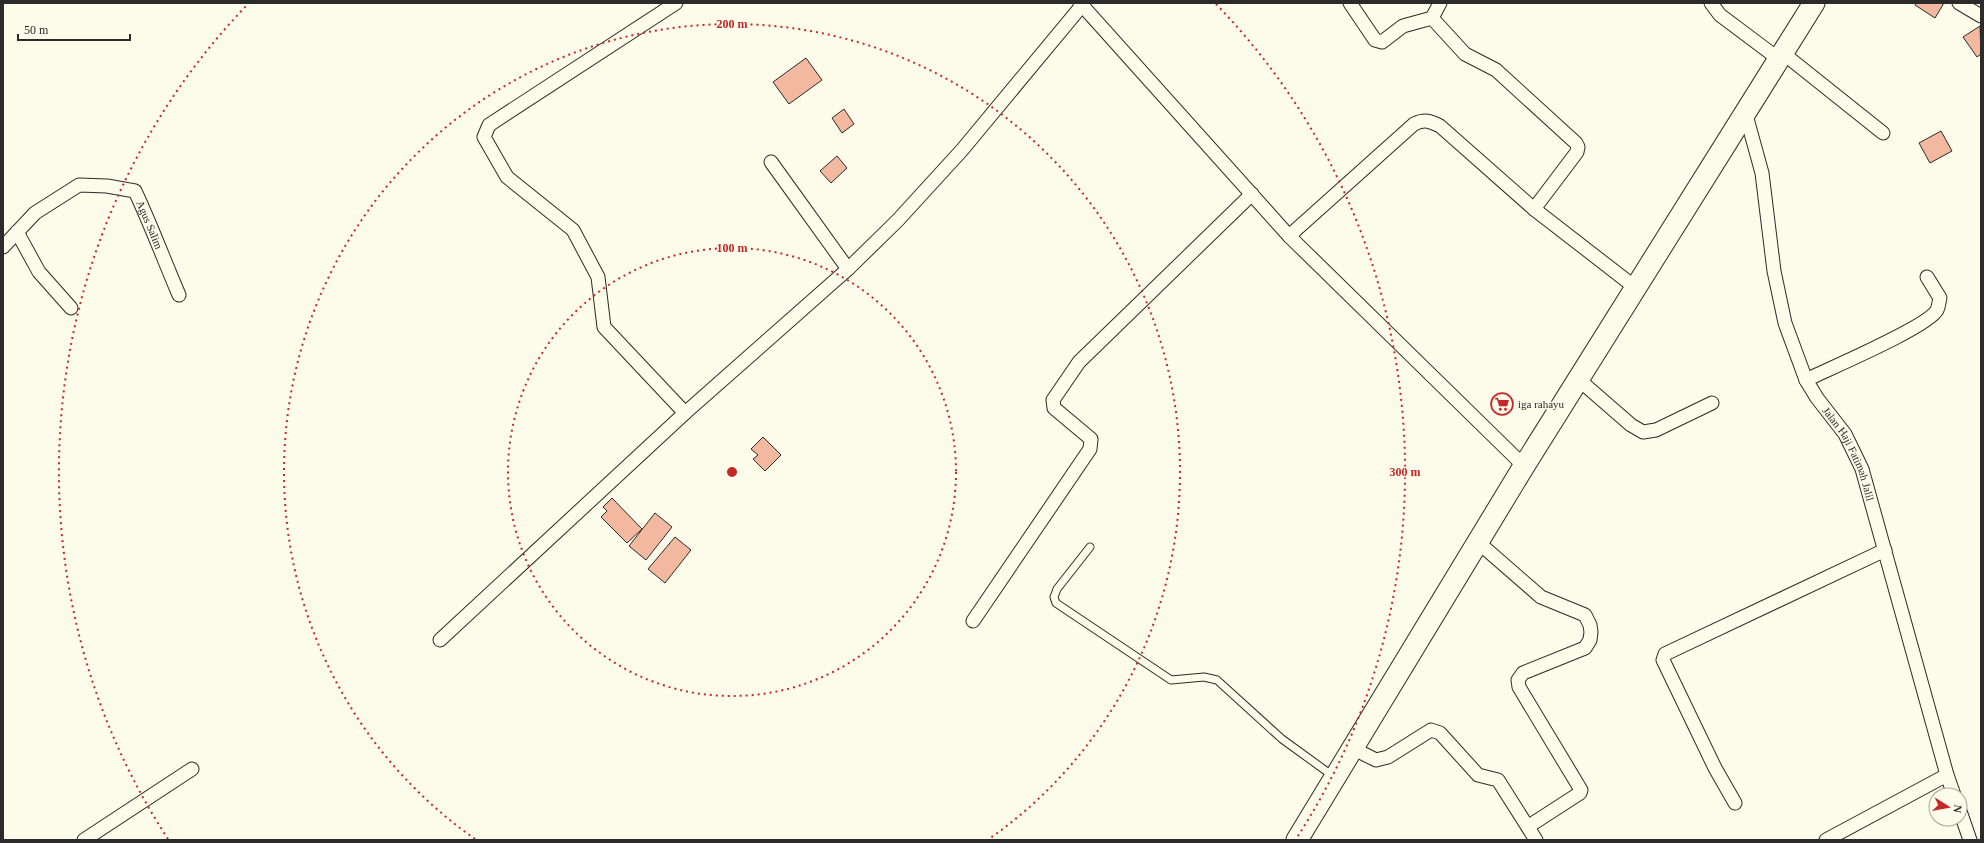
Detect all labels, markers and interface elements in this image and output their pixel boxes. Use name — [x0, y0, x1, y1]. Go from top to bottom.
scale bar — [18, 16, 130, 42]
text: 200 m — [717, 17, 748, 31]
text: 50 m — [24, 23, 49, 37]
street label: Agus Salim — [134, 198, 165, 251]
text: 100 m — [717, 241, 748, 255]
supermarket icon: iga rahayu — [1489, 391, 1515, 417]
place label: iga rahayu — [1518, 398, 1565, 410]
street label: Jalan Haji Fatimah Jalil — [1820, 405, 1877, 502]
centre of rings — [725, 465, 739, 479]
text: 300 m — [1390, 465, 1421, 479]
north arrow — [1928, 787, 1968, 827]
text: N — [1951, 804, 1964, 814]

